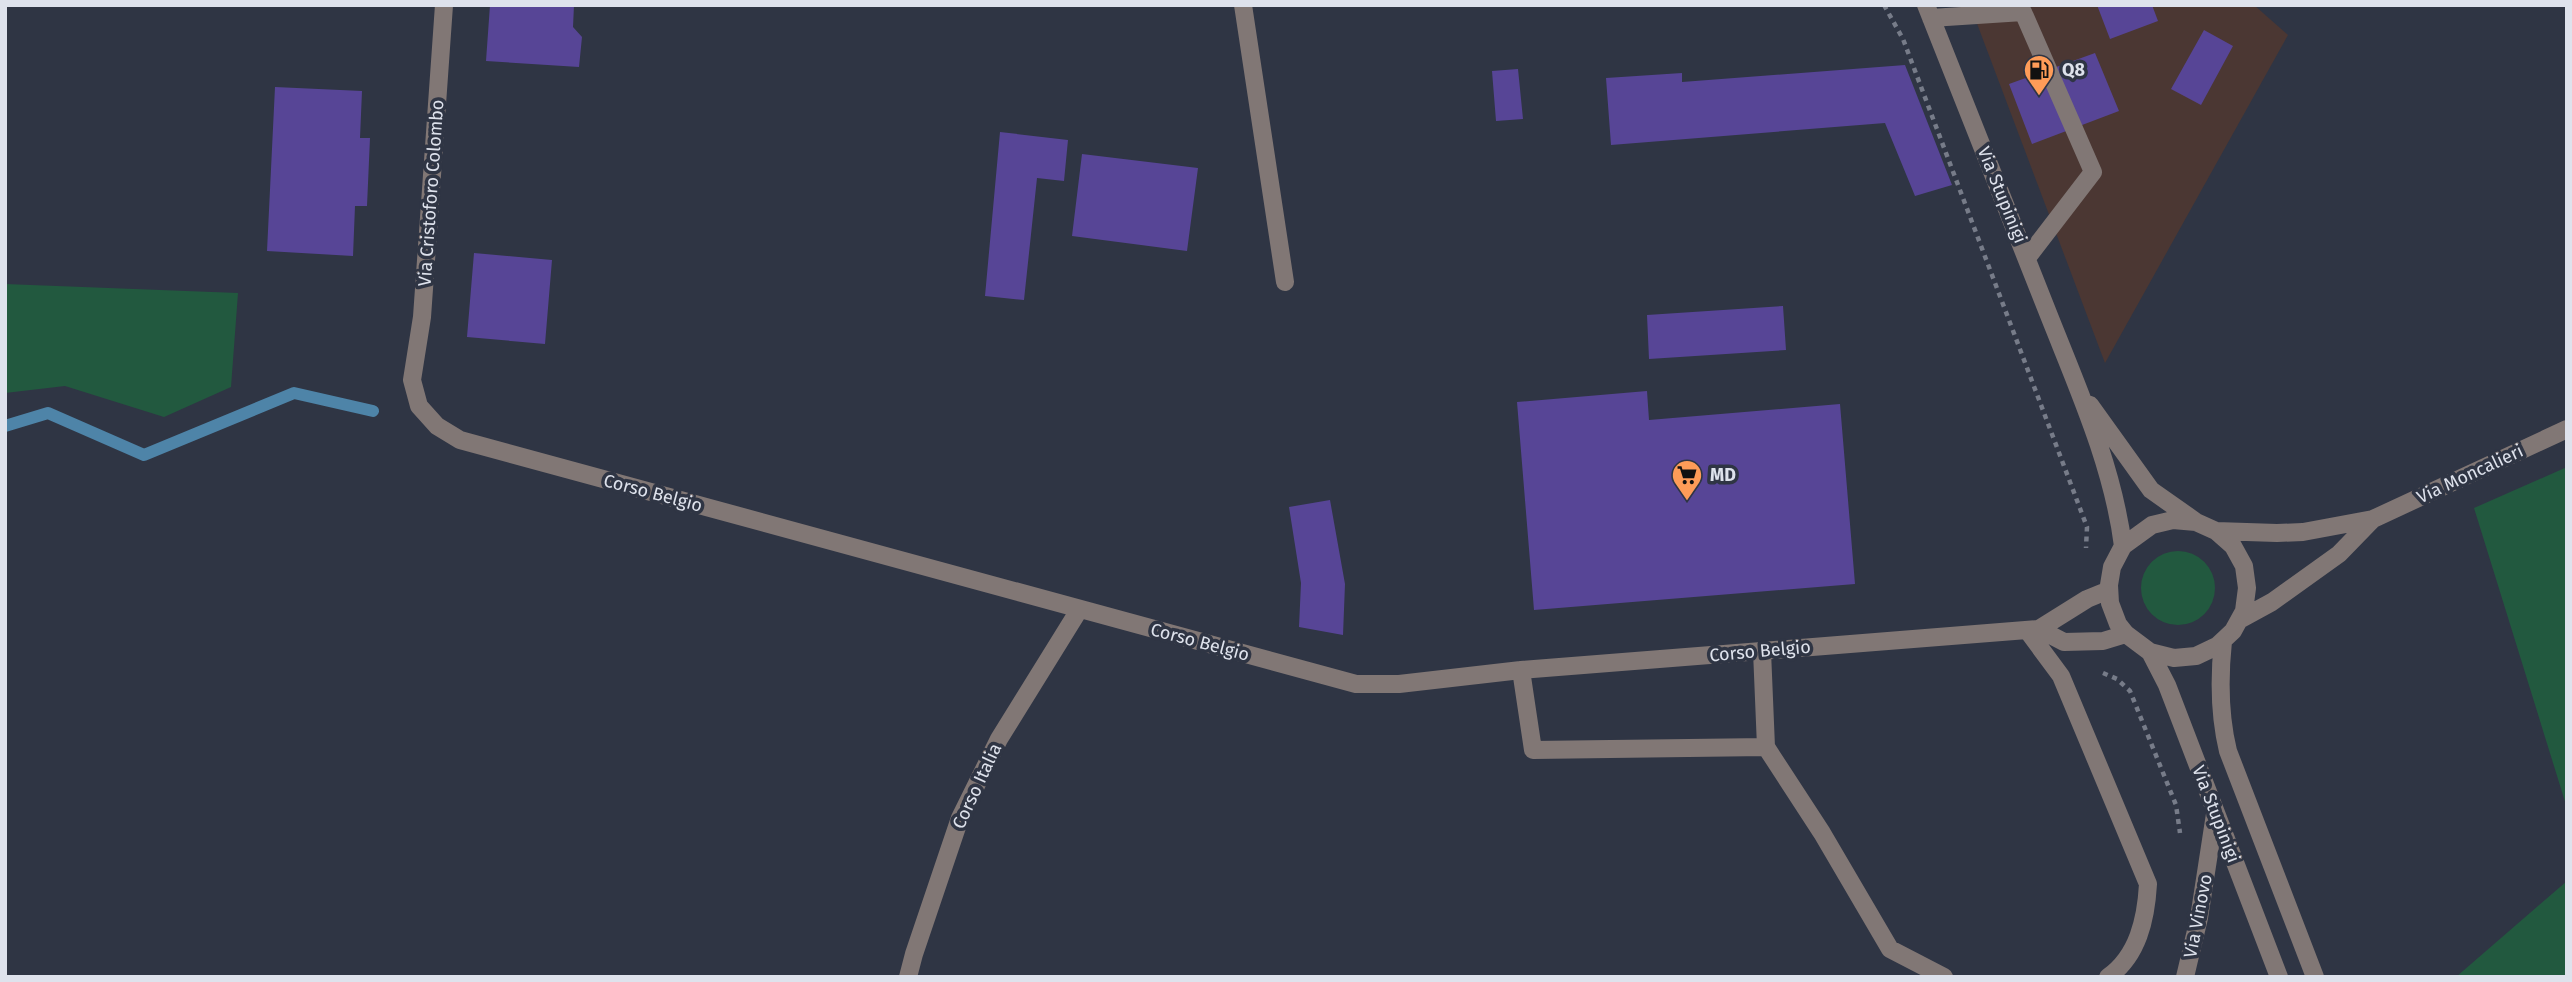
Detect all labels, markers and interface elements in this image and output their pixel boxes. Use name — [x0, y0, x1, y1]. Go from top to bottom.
fuel station icon: Q8 — [2022, 53, 2056, 97]
place label: Q8 — [2062, 59, 2085, 81]
street label: Via Cristoforo Colombo — [413, 99, 449, 287]
street label: Via Stupinigi — [1973, 143, 2031, 247]
street label: Via Moncalieri — [2413, 440, 2527, 508]
supermarket icon: MD — [1670, 458, 1704, 502]
place label: MD — [1710, 464, 1736, 486]
street label: Corso Belgio — [601, 469, 705, 517]
street label: Corso Belgio — [1148, 618, 1252, 666]
street label: Corso Belgio — [1708, 636, 1812, 666]
street label: Corso Italia — [948, 740, 1006, 832]
street label: Via Stupinigi — [2187, 762, 2245, 866]
street label: Via Vinovo — [2179, 872, 2217, 960]

